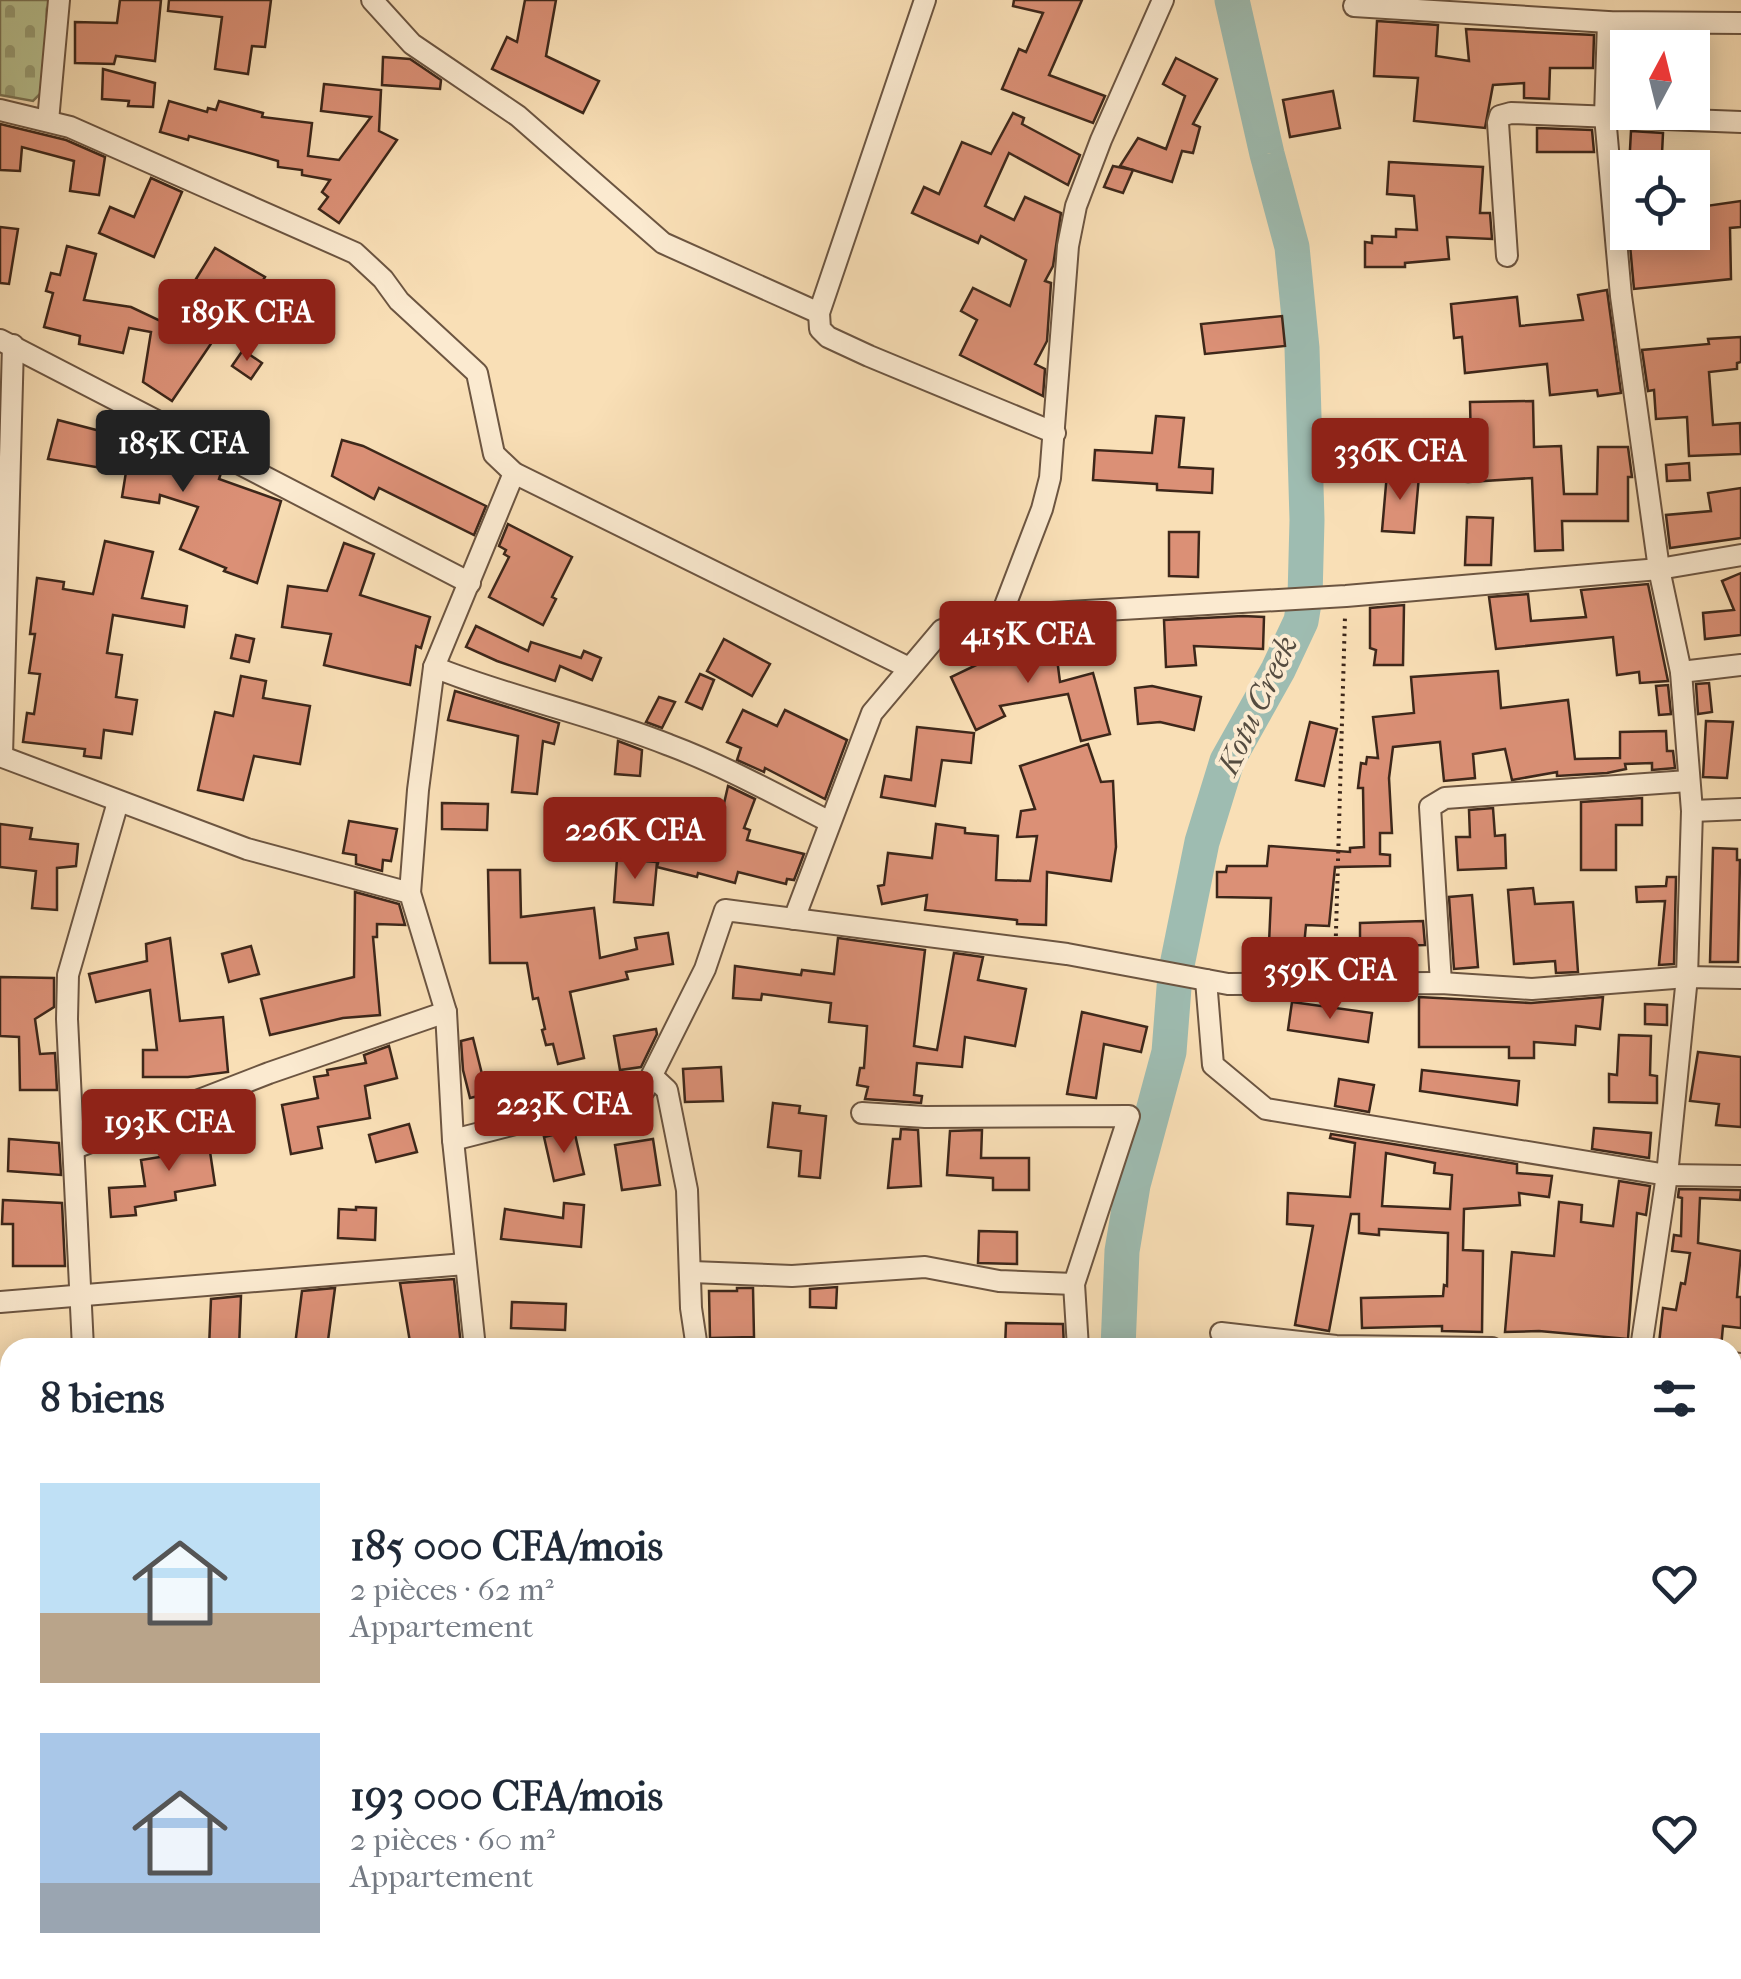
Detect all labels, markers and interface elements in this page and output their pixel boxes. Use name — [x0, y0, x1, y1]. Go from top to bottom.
north arrow — [1610, 30, 1710, 130]
map controls — [1610, 30, 1710, 250]
button: locate — [1610, 150, 1710, 250]
pin: 189K CFA — [144, 279, 350, 364]
text: 189K CFA — [180, 293, 314, 330]
pin: 185K CFA — [80, 410, 286, 495]
pin: 336K CFA — [1297, 418, 1503, 503]
text: 185K CFA — [118, 424, 248, 461]
text: 336K CFA — [1334, 432, 1466, 469]
pin: 415K CFA — [925, 601, 1131, 686]
text: 415K CFA — [961, 615, 1095, 652]
water label: Kotu Creek — [1208, 630, 1305, 782]
pin: 226K CFA — [532, 797, 738, 882]
text: 226K CFA — [565, 811, 705, 848]
pin: 359K CFA — [1227, 937, 1433, 1022]
text: 359K CFA — [1264, 951, 1396, 988]
pin: 223K CFA — [461, 1071, 667, 1156]
text: 223K CFA — [496, 1085, 632, 1122]
pin: 193K CFA — [66, 1089, 272, 1174]
text: 193K CFA — [104, 1103, 234, 1140]
icon: filters — [1647, 1371, 1702, 1426]
text: 8 biens — [40, 1374, 165, 1423]
text: 185 000 CFA/mois — [350, 1522, 663, 1571]
icon: home — [120, 1523, 240, 1643]
icon: heart — [1647, 1556, 1702, 1611]
text: 2 pièces · 62 m² — [350, 1571, 554, 1608]
text: Appartement — [350, 1608, 533, 1645]
text: 193 000 CFA/mois — [350, 1772, 663, 1821]
icon: home — [120, 1773, 240, 1893]
icon: heart — [1647, 1806, 1702, 1861]
text: 2 pièces · 60 m² — [350, 1821, 555, 1858]
text: Appartement — [350, 1858, 533, 1895]

